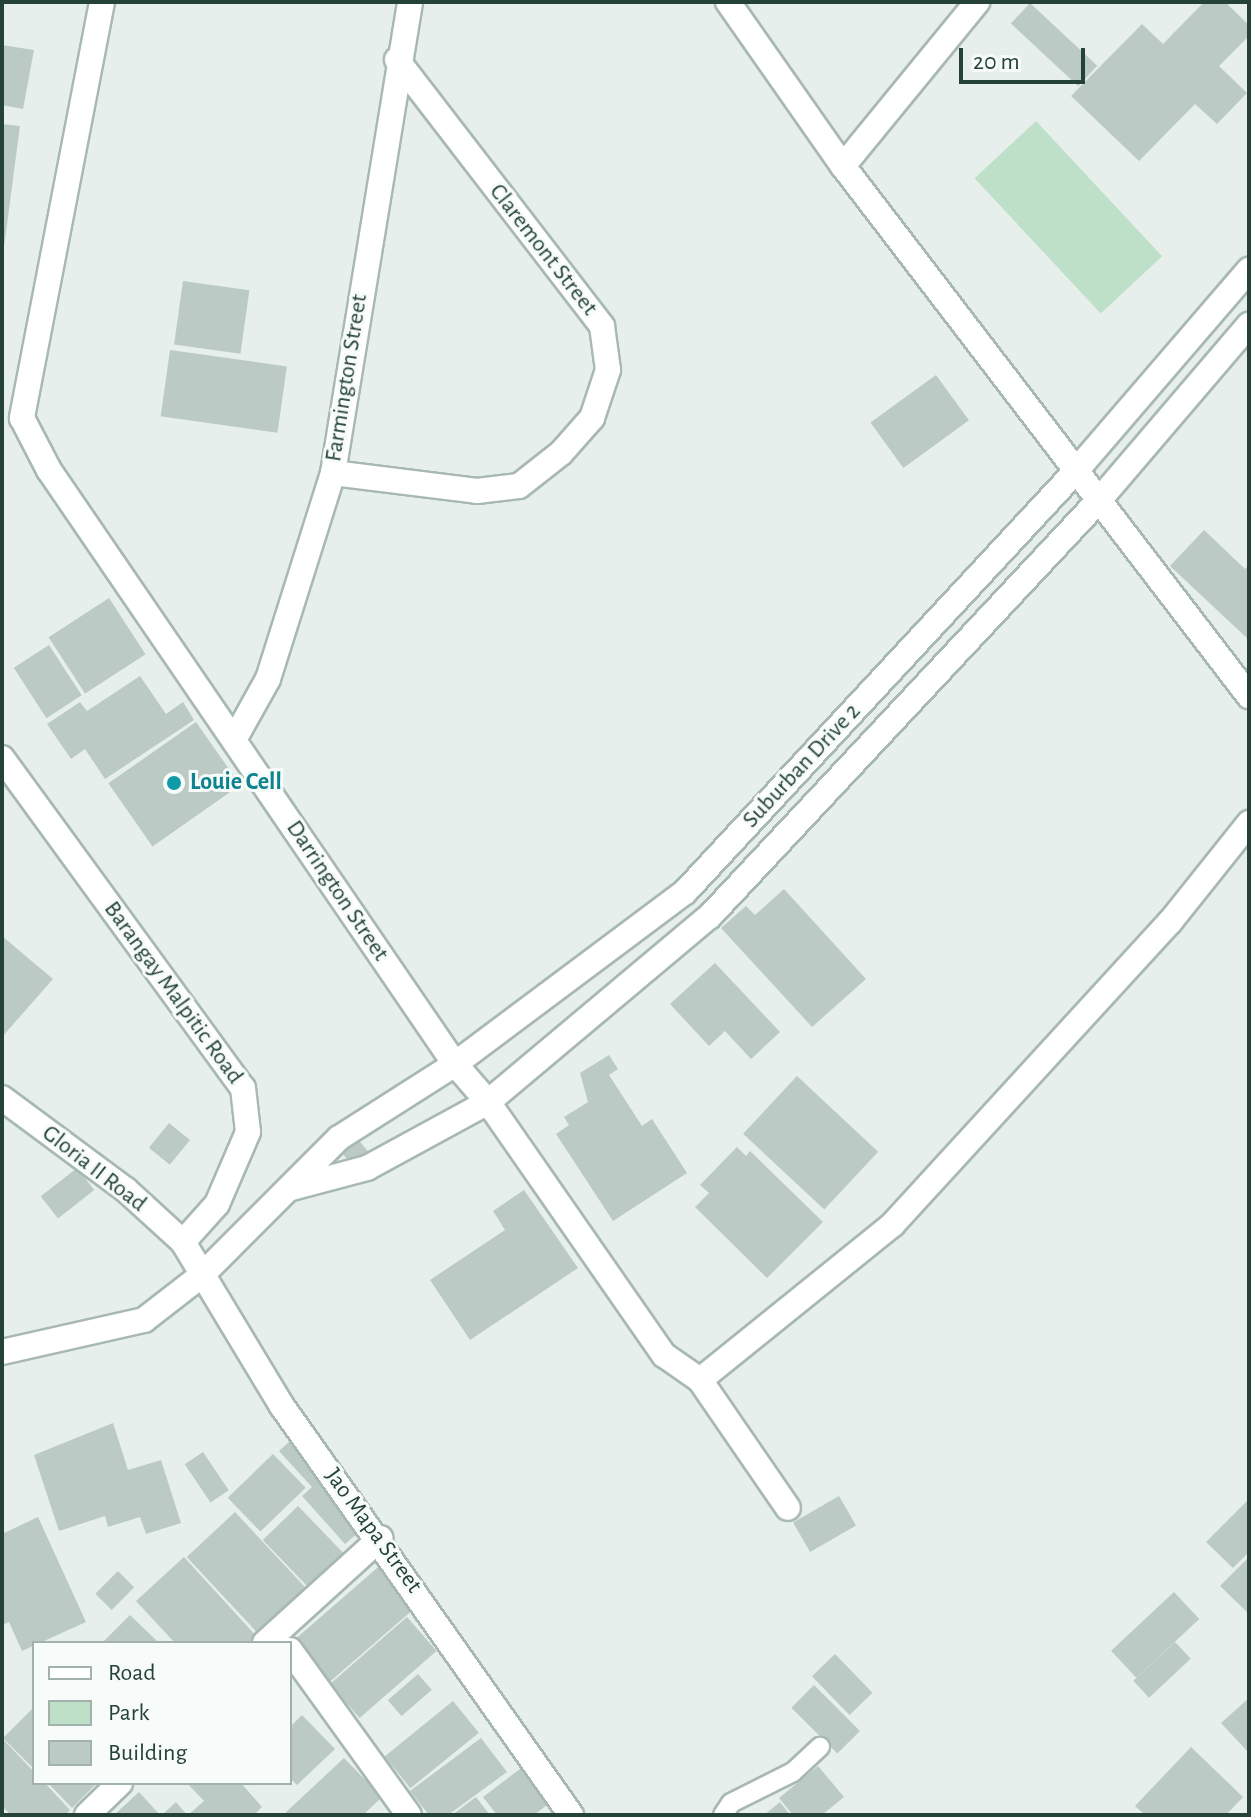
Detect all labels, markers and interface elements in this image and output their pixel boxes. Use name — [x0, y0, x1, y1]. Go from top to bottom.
scale bar — [963, 32, 1089, 82]
text: 20 m — [973, 50, 1020, 74]
street label: Claremont Street — [483, 178, 603, 322]
street label: Farmington Street — [320, 292, 374, 464]
street label: Suburban Drive 2 — [737, 698, 867, 834]
place label: Louie Cell — [190, 769, 282, 797]
marker: Louie Cell — [165, 774, 183, 792]
street label: Darrington Street — [279, 815, 395, 967]
street label: Barangay Malpitic Road — [97, 896, 249, 1090]
street label: Gloria II Road — [36, 1119, 152, 1219]
street label: Jao Mapa Street — [318, 1463, 428, 1599]
legend — [32, 1641, 292, 1785]
text: Road — [108, 1661, 156, 1685]
text: Park — [108, 1701, 149, 1725]
text: Building — [108, 1741, 187, 1765]

